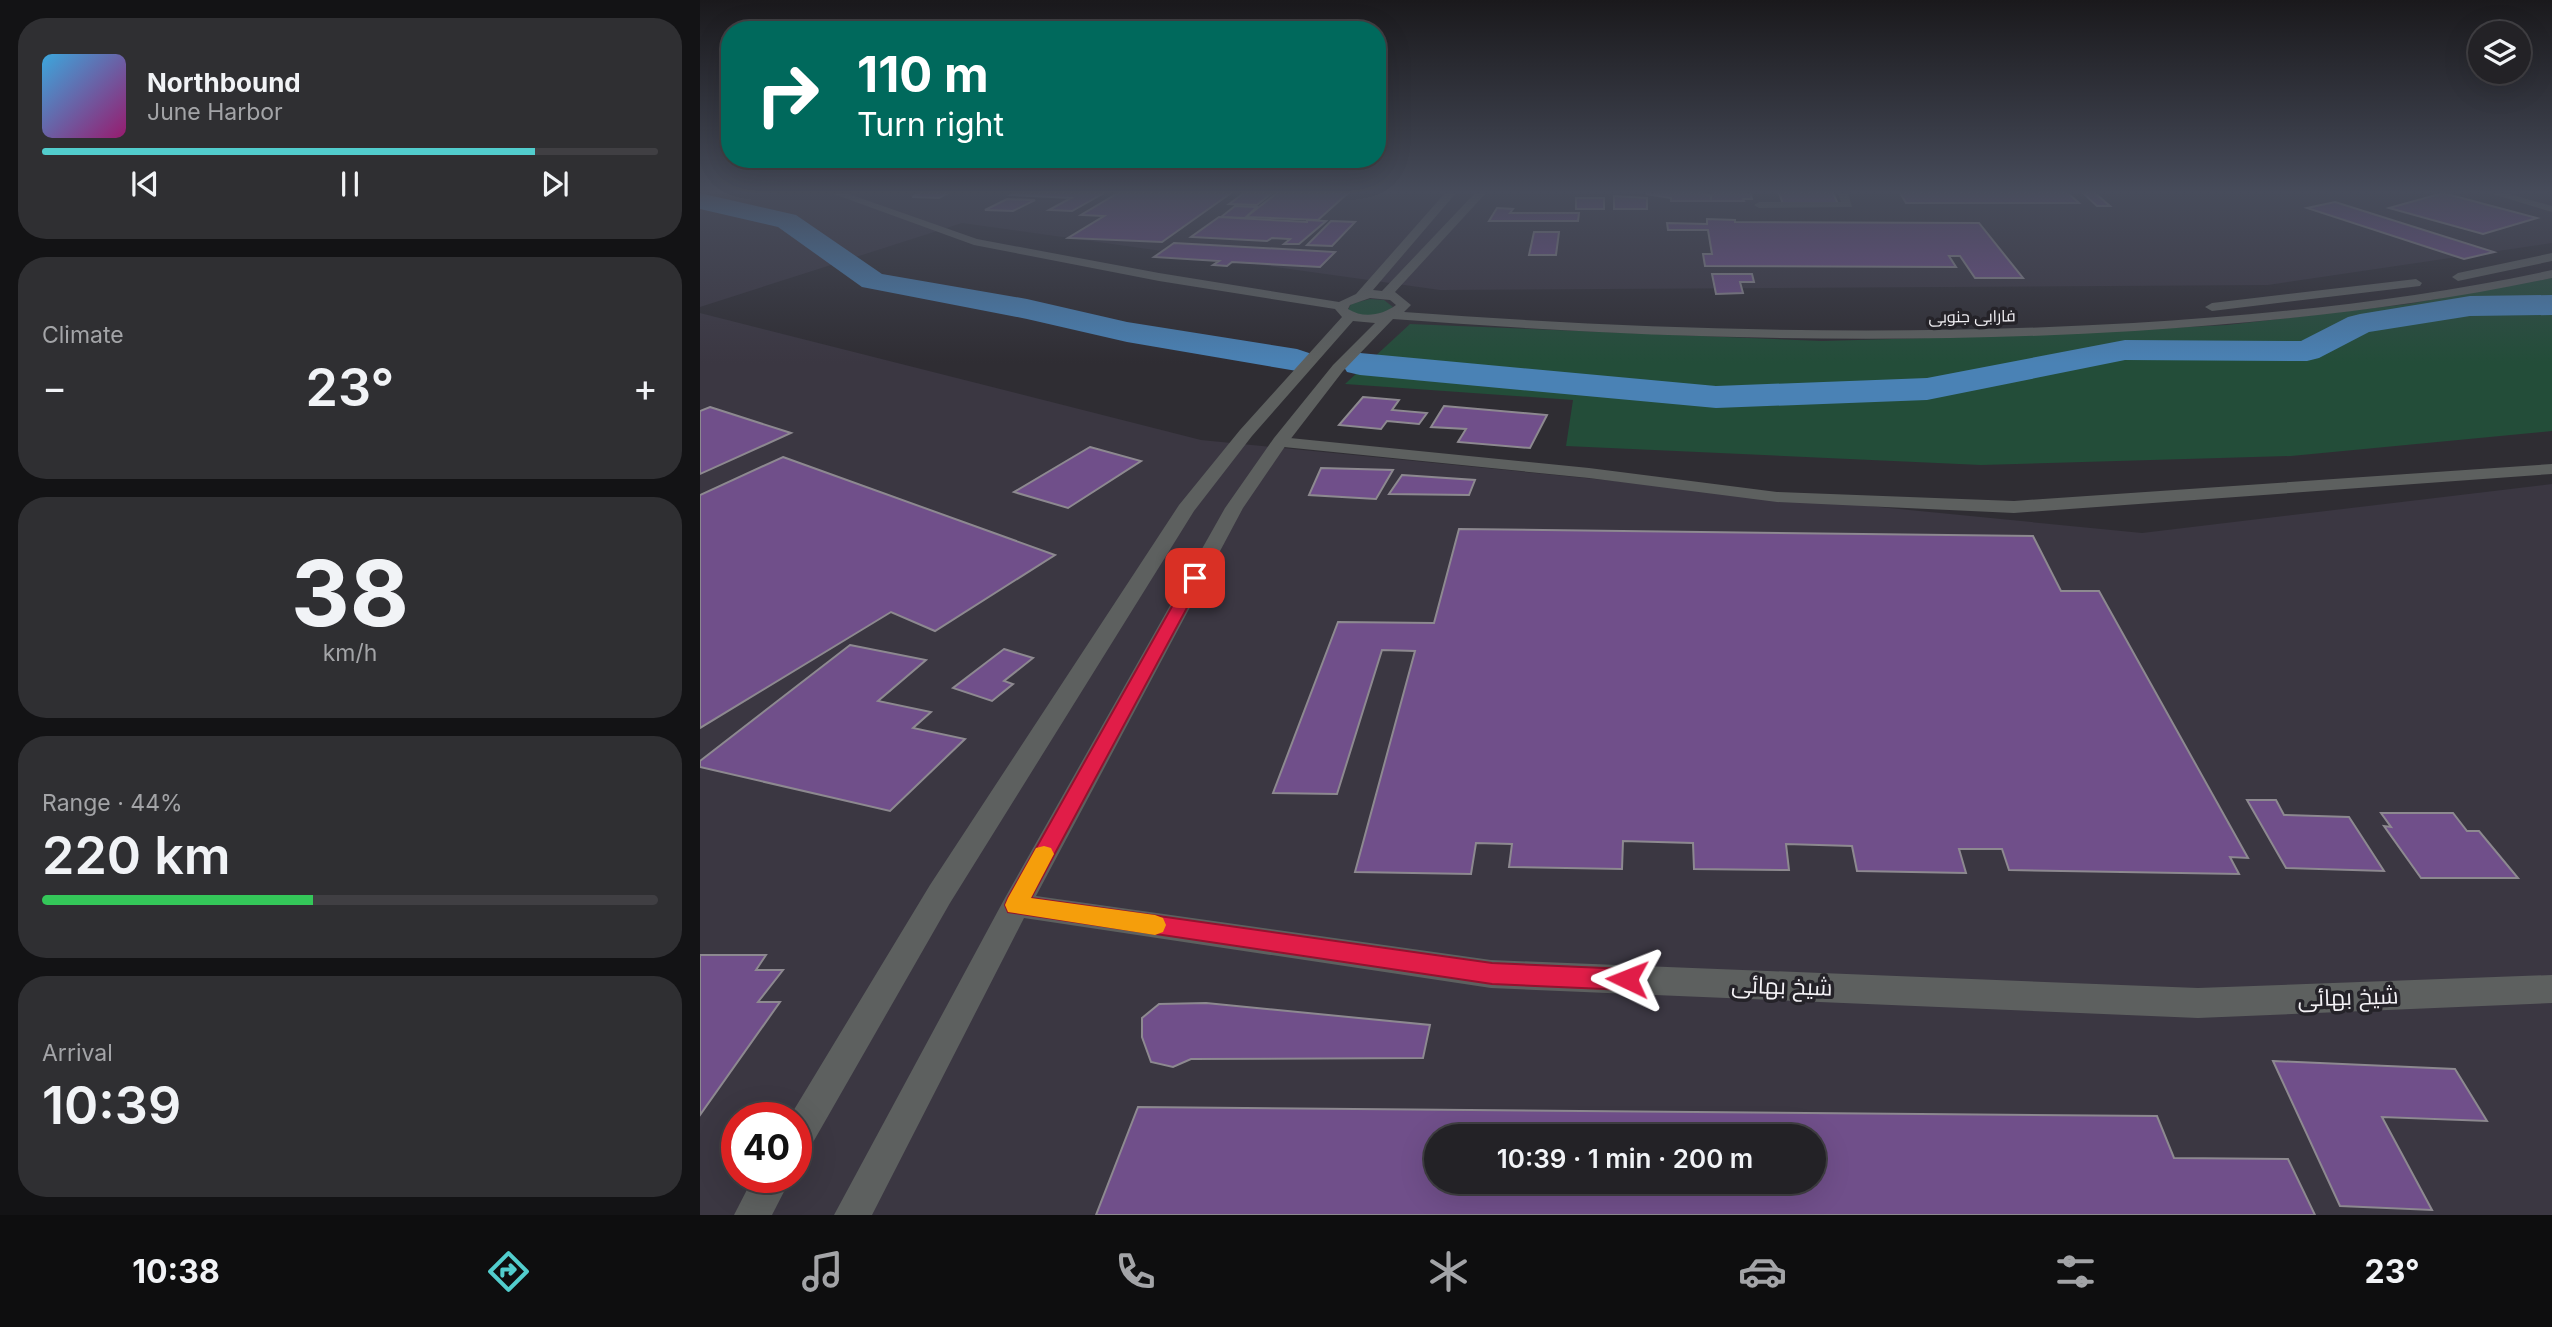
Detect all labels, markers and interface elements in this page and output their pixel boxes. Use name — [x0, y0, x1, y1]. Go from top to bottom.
map controls — [2468, 21, 2531, 84]
button: layers — [2468, 21, 2531, 84]
text: 110 m — [857, 45, 989, 104]
icon: right — [742, 49, 833, 140]
text: Northbound — [147, 67, 301, 98]
text: June Harbor — [147, 98, 283, 126]
text: Turn right — [857, 105, 1004, 144]
icon: previous — [126, 165, 164, 203]
icon: pause — [331, 165, 369, 203]
icon: next — [536, 165, 574, 203]
street label: فارابی جنوبی — [1928, 305, 2016, 328]
text: Climate — [42, 321, 124, 349]
text: 23° — [306, 356, 394, 419]
text: − — [42, 364, 67, 410]
text: + — [633, 364, 658, 410]
text: 38 — [291, 538, 409, 648]
pin — [1165, 548, 1225, 608]
icon: arrive — [1176, 559, 1214, 597]
text: km/h — [323, 639, 377, 667]
text: Range · 44% — [42, 789, 183, 817]
text: 220 km — [42, 824, 231, 887]
position arrow — [1590, 942, 1664, 1016]
street label: شیخ بهائی — [1731, 970, 1833, 1004]
street label: شیخ بهائی — [2297, 981, 2399, 1015]
text: Arrival — [42, 1039, 113, 1067]
text: 10:39 — [42, 1074, 181, 1137]
speed limit sign: 40 — [721, 1102, 812, 1193]
text: 10:39 · 1 min · 200 m — [1497, 1143, 1753, 1174]
icon: directions — [484, 1247, 533, 1296]
icon: music — [798, 1247, 847, 1296]
icon: phone — [1111, 1247, 1160, 1296]
icon: climate — [1424, 1247, 1473, 1296]
icon: car — [1738, 1247, 1787, 1296]
icon: filters — [2051, 1247, 2100, 1296]
text: 10:38 — [132, 1252, 220, 1291]
text: 23° — [2364, 1252, 2420, 1291]

